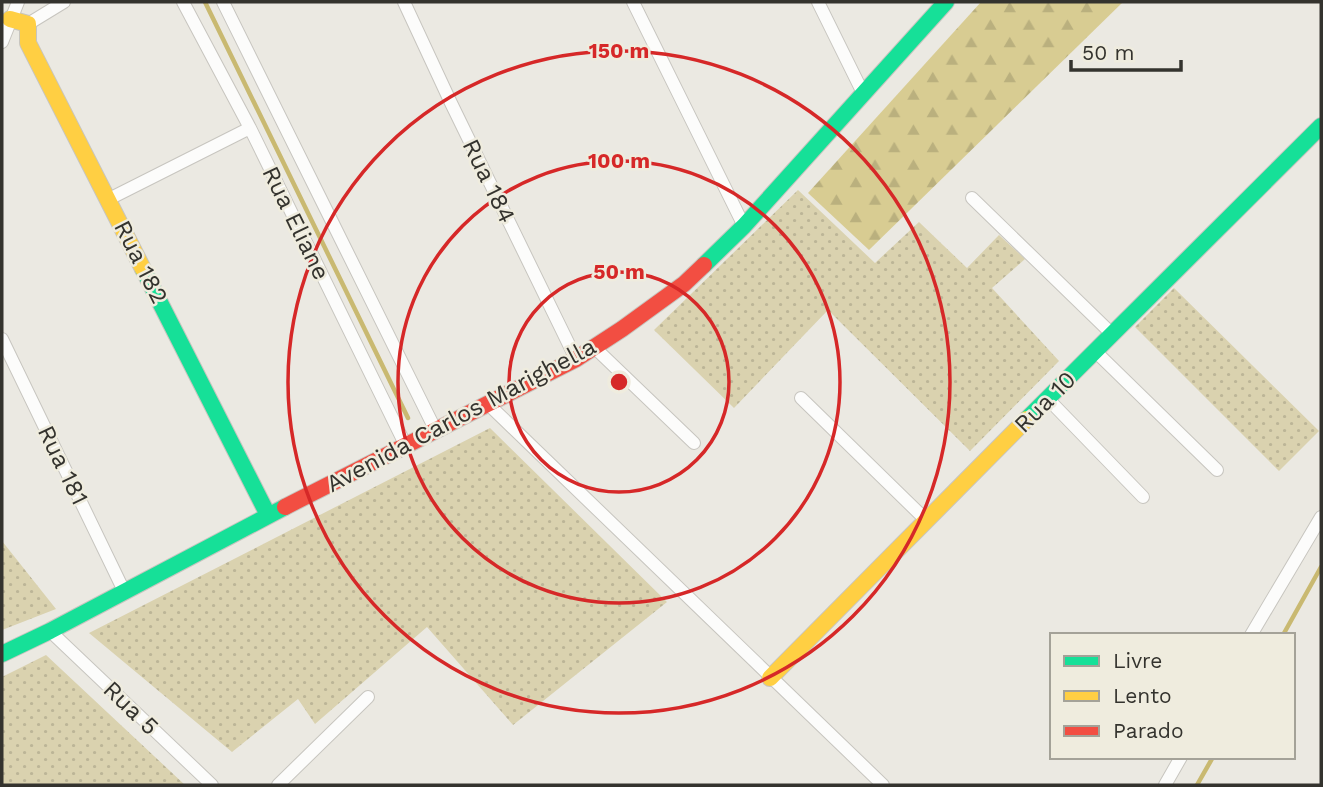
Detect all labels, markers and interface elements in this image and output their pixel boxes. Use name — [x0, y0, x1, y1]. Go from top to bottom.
scale bar — [1071, 28, 1181, 72]
text: 150 m — [589, 38, 649, 63]
text: 50 m — [1082, 40, 1134, 65]
street label: Rua 184 — [457, 134, 521, 228]
text: 100 m — [588, 148, 650, 173]
street label: Rua Eliane — [256, 162, 336, 284]
street label: Rua 182 — [108, 216, 174, 308]
text: 50 m — [593, 259, 645, 284]
street label: Avenida Carlos Marighella — [321, 332, 601, 498]
street label: Rua 10 — [1008, 365, 1082, 439]
centre of rings — [607, 370, 631, 394]
street label: Rua 181 — [32, 421, 94, 509]
legend — [1050, 633, 1295, 759]
text: Livre — [1113, 648, 1162, 673]
street label: Rua 5 — [98, 675, 164, 741]
text: Lento — [1113, 683, 1172, 708]
text: Parado — [1113, 718, 1184, 743]

